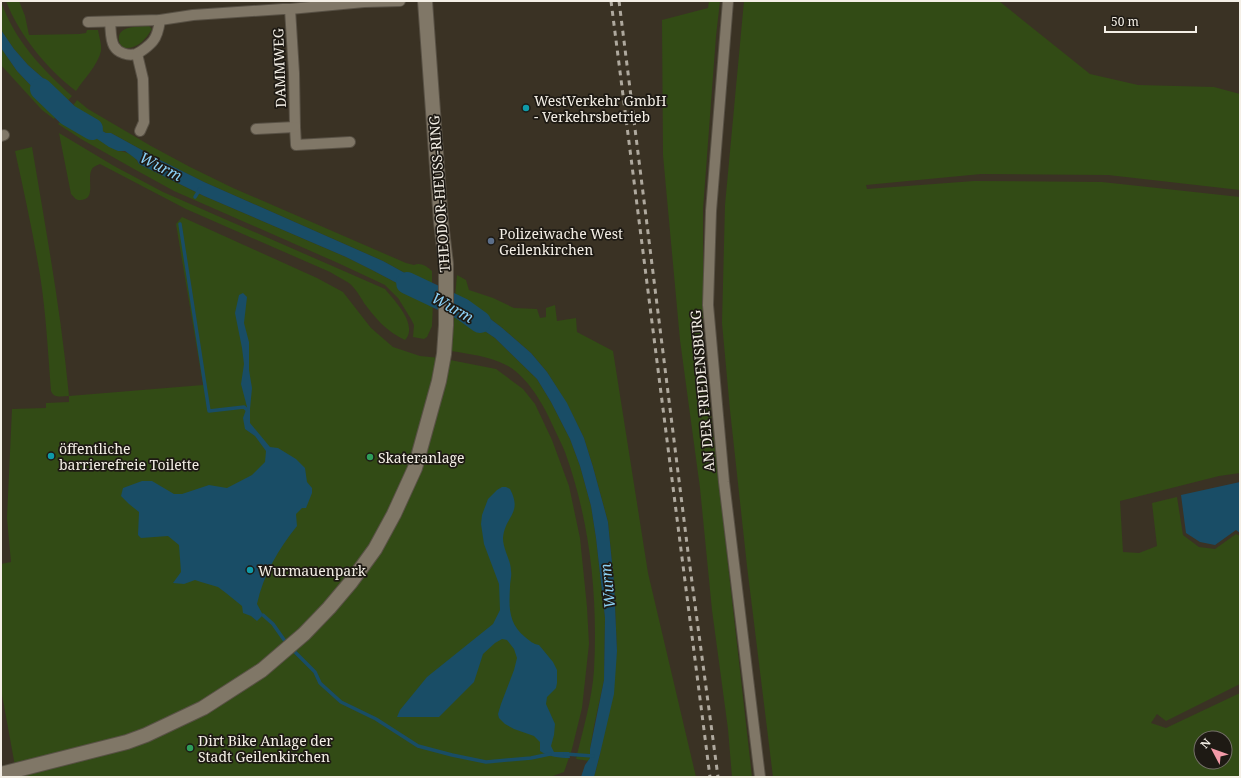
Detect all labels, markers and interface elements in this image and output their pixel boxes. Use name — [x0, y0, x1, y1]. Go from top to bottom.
scale bar — [1105, 8, 1196, 34]
text: 50 m — [1111, 13, 1139, 30]
street label: DAMMWEG — [268, 28, 290, 108]
place label: WestVerkehr GmbH - Verkehrsbetrieb — [534, 91, 667, 126]
marker: WestVerkehr GmbH - Verkehrsbetrieb — [521, 103, 531, 113]
street label: THEODOR-HEUSS-RING — [424, 115, 454, 273]
water label: Wurm — [136, 147, 186, 185]
place label: Polizeiwache West Geilenkirchen — [499, 224, 623, 259]
marker: Polizeiwache West Geilenkirchen — [486, 236, 496, 246]
water label: Wurm — [428, 287, 478, 327]
street label: AN DER FRIEDENSBURG — [685, 309, 719, 473]
place label: öffentliche barrierefreie Toilette — [59, 439, 199, 474]
place label: Skateranlage — [378, 448, 465, 467]
marker: öffentliche barrierefreie Toilette — [46, 451, 56, 461]
marker: Skateranlage — [365, 452, 375, 462]
place label: Wurmauenpark — [258, 561, 367, 580]
water label: Wurm — [595, 562, 619, 609]
marker: Wurmauenpark — [245, 565, 255, 575]
north arrow — [1193, 730, 1233, 770]
place label: Dirt Bike Anlage der Stadt Geilenkirchen — [198, 731, 333, 766]
text: N — [1197, 735, 1214, 751]
marker: Dirt Bike Anlage der Stadt Geilenkirchen — [185, 743, 195, 753]

